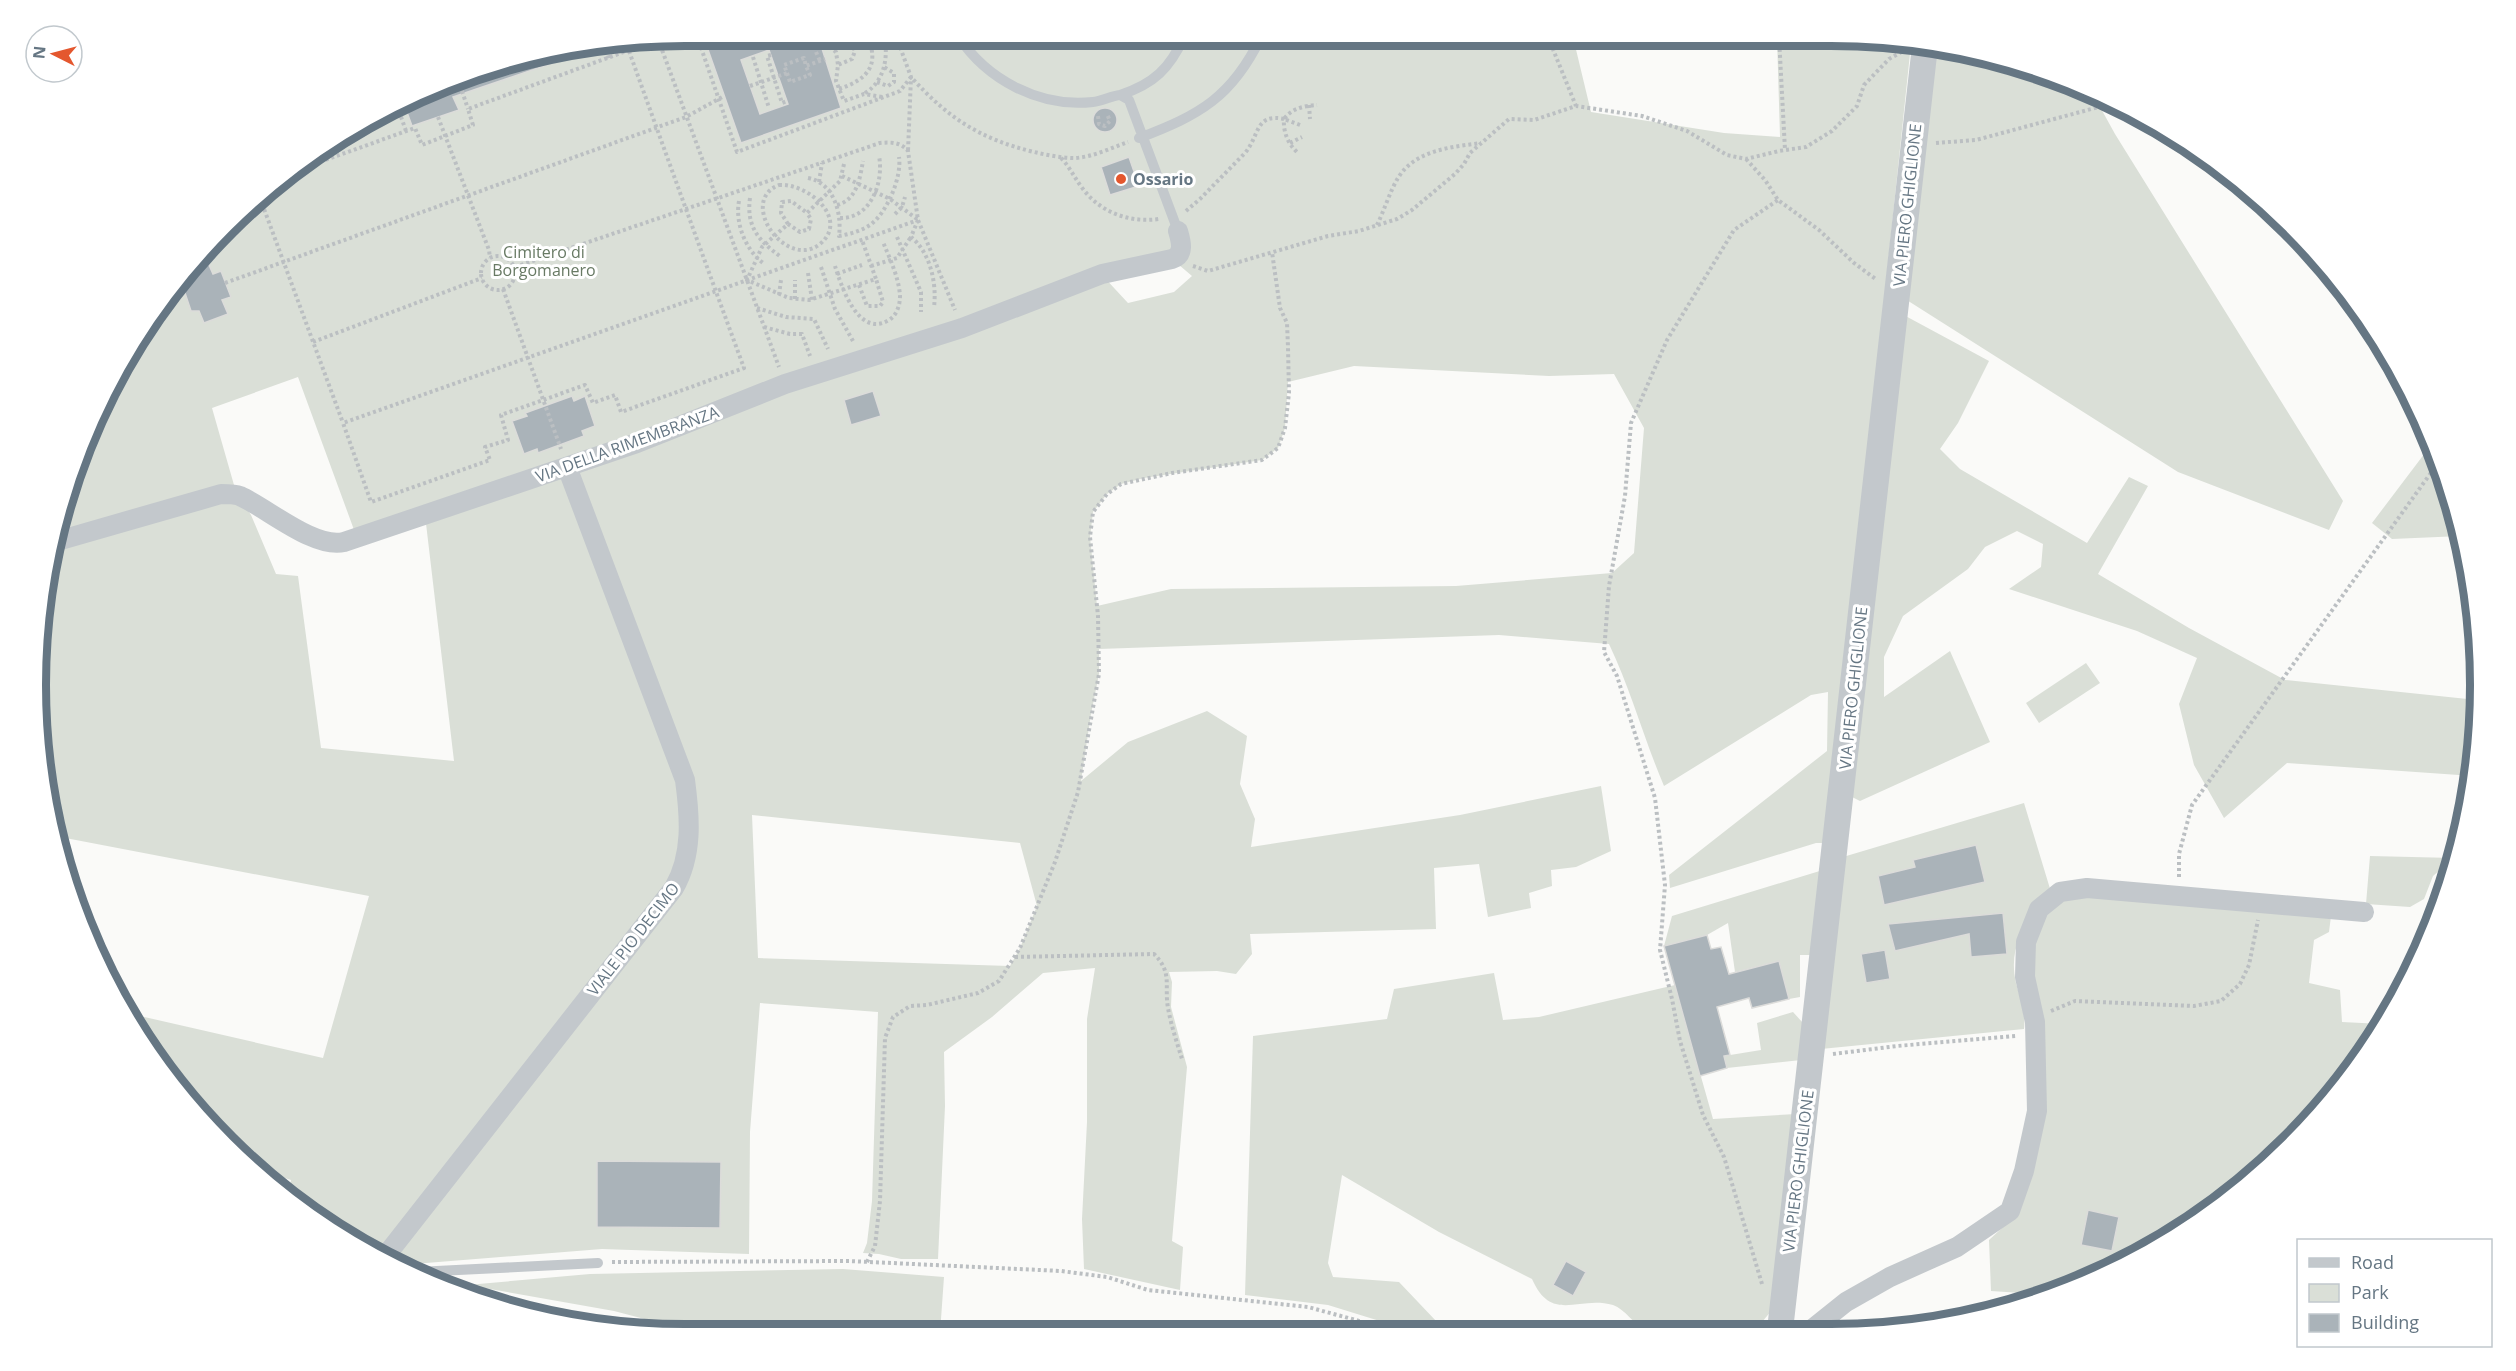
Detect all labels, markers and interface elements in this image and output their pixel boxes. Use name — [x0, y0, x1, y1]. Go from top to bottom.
north arrow — [24, 24, 84, 84]
text: N — [27, 45, 51, 60]
street label: VIA PIERO GHIGLIONE — [1888, 123, 1926, 287]
place label: Ossario — [1133, 168, 1193, 190]
marker: Ossario — [1114, 172, 1128, 186]
park label: Cimitero di Borgomanero — [492, 241, 596, 281]
street label: VIA DELLA RIMEMBRANZA — [532, 400, 722, 487]
street label: VIA PIERO GHIGLIONE — [1834, 606, 1872, 770]
street label: VIALE PIO DECIMO — [582, 878, 684, 1000]
street label: VIA PIERO GHIGLIONE — [1777, 1089, 1819, 1253]
legend — [2297, 1239, 2492, 1347]
text: Road — [2351, 1250, 2394, 1274]
text: Park — [2351, 1280, 2389, 1304]
text: Building — [2351, 1310, 2419, 1334]

